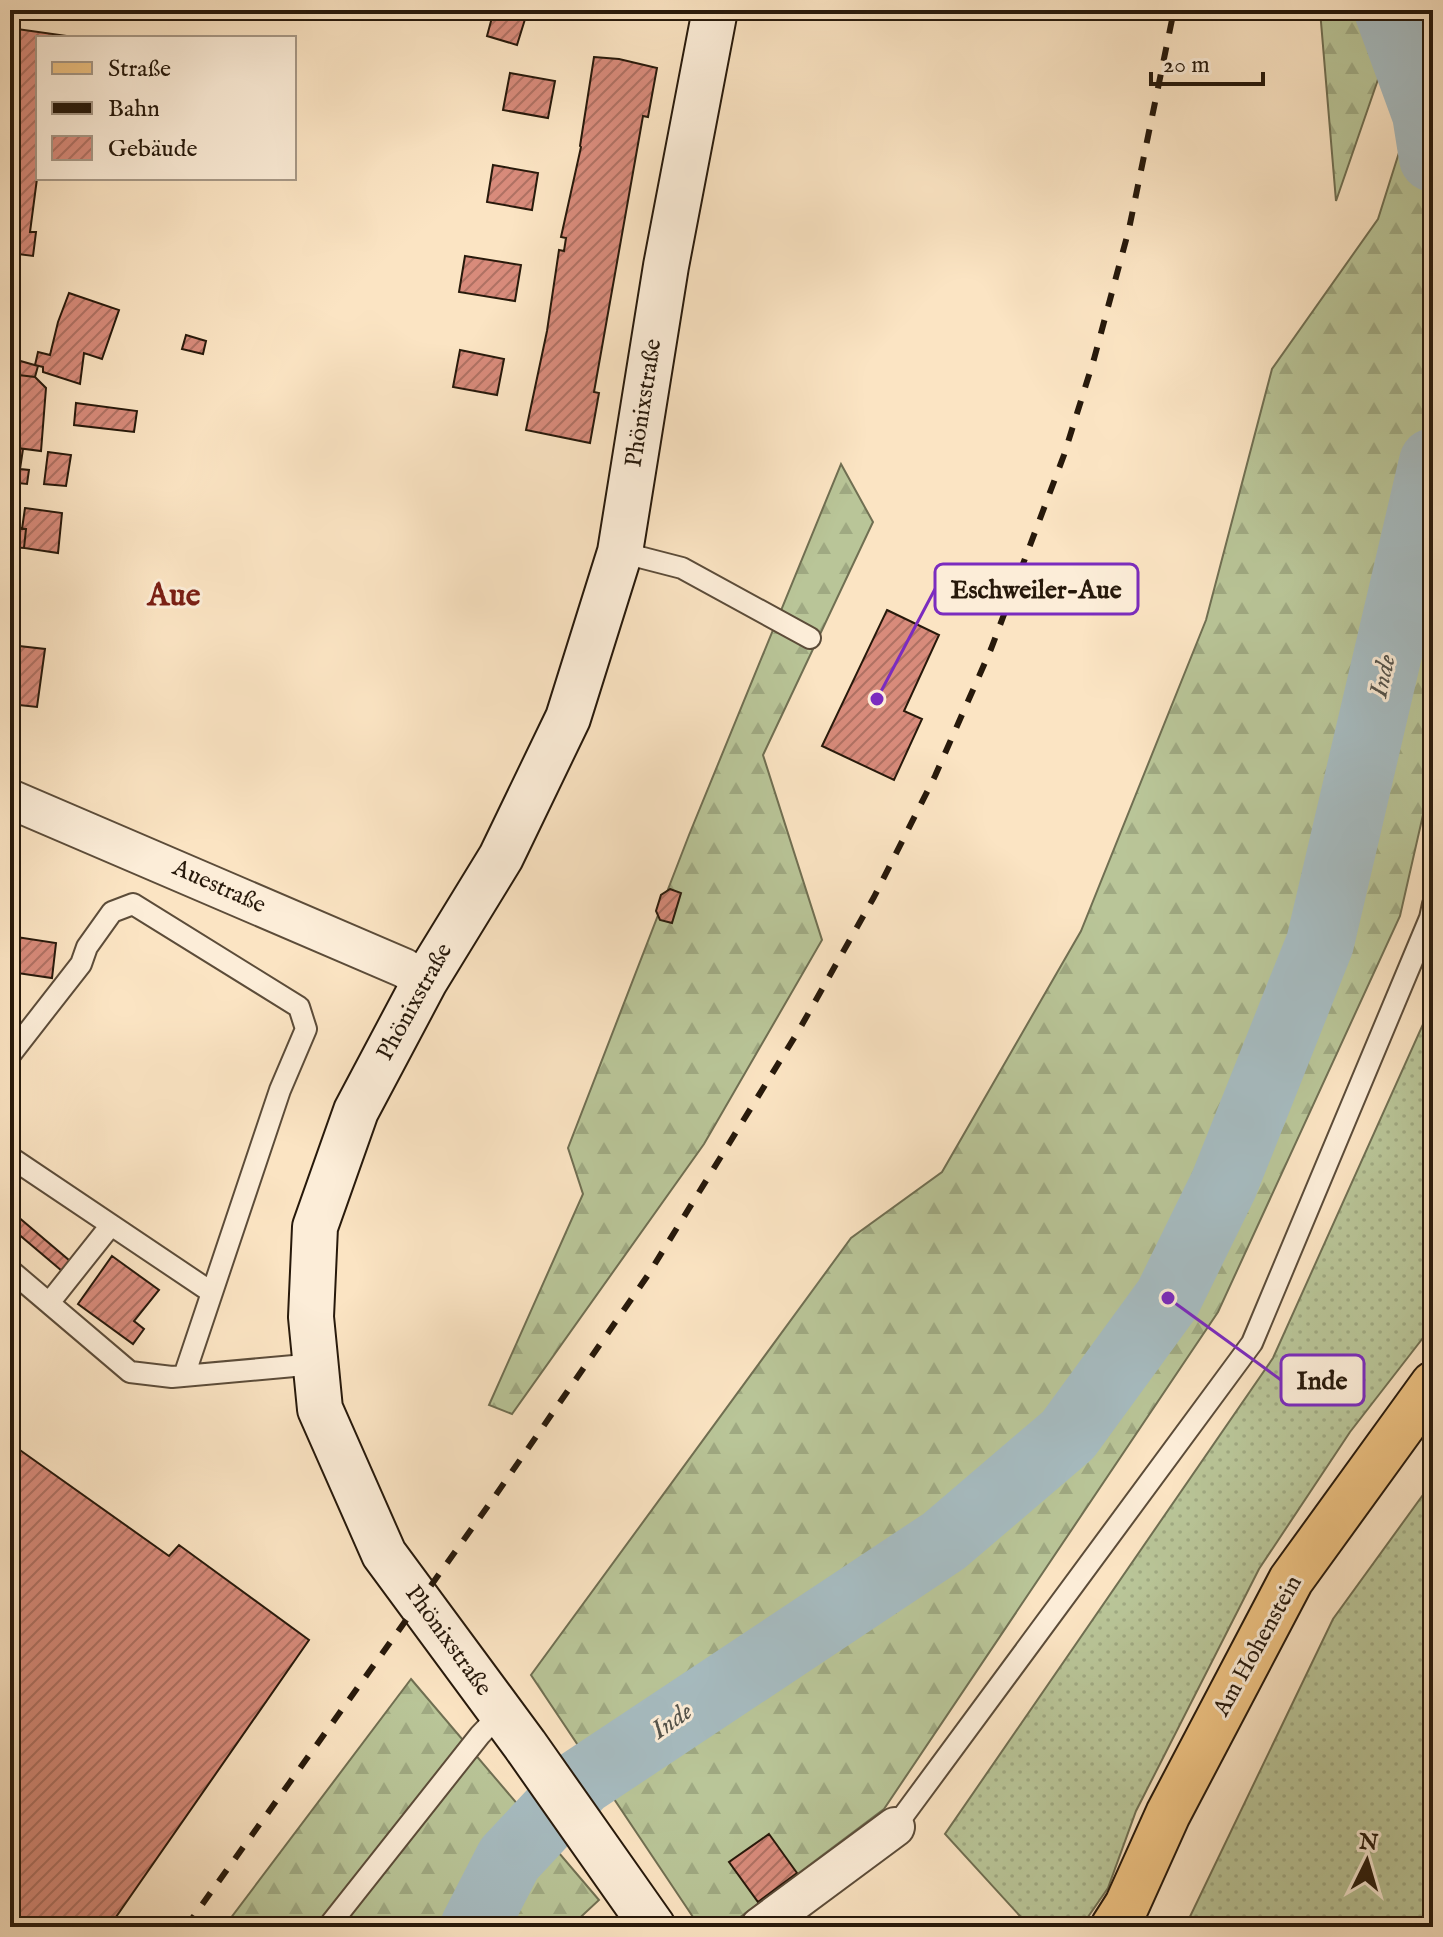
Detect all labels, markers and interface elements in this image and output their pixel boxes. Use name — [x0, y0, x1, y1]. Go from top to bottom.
legend — [36, 36, 296, 180]
scale bar — [1151, 36, 1263, 86]
text: 20 m — [1163, 50, 1210, 81]
text: Straße — [108, 54, 171, 85]
text: Bahn — [108, 94, 160, 125]
text: Gebäude — [108, 134, 198, 165]
street label: Phönixstraße — [619, 337, 669, 469]
callout: Eschweiler-Aue — [935, 564, 1138, 614]
text: Eschweiler-Aue — [950, 574, 1122, 607]
district label: Aue — [146, 576, 201, 617]
water label: Inde — [1362, 651, 1404, 702]
street label: Auestraße — [167, 852, 270, 921]
street label: Phönixstraße — [370, 938, 460, 1066]
callout: Inde — [1281, 1355, 1364, 1405]
text: Inde — [1297, 1365, 1347, 1398]
street label: Am Hohenstein — [1206, 1570, 1310, 1723]
street label: Phönixstraße — [397, 1579, 499, 1703]
water label: Inde — [644, 1695, 699, 1747]
north arrow — [1327, 1821, 1407, 1901]
text: N — [1357, 1828, 1379, 1858]

